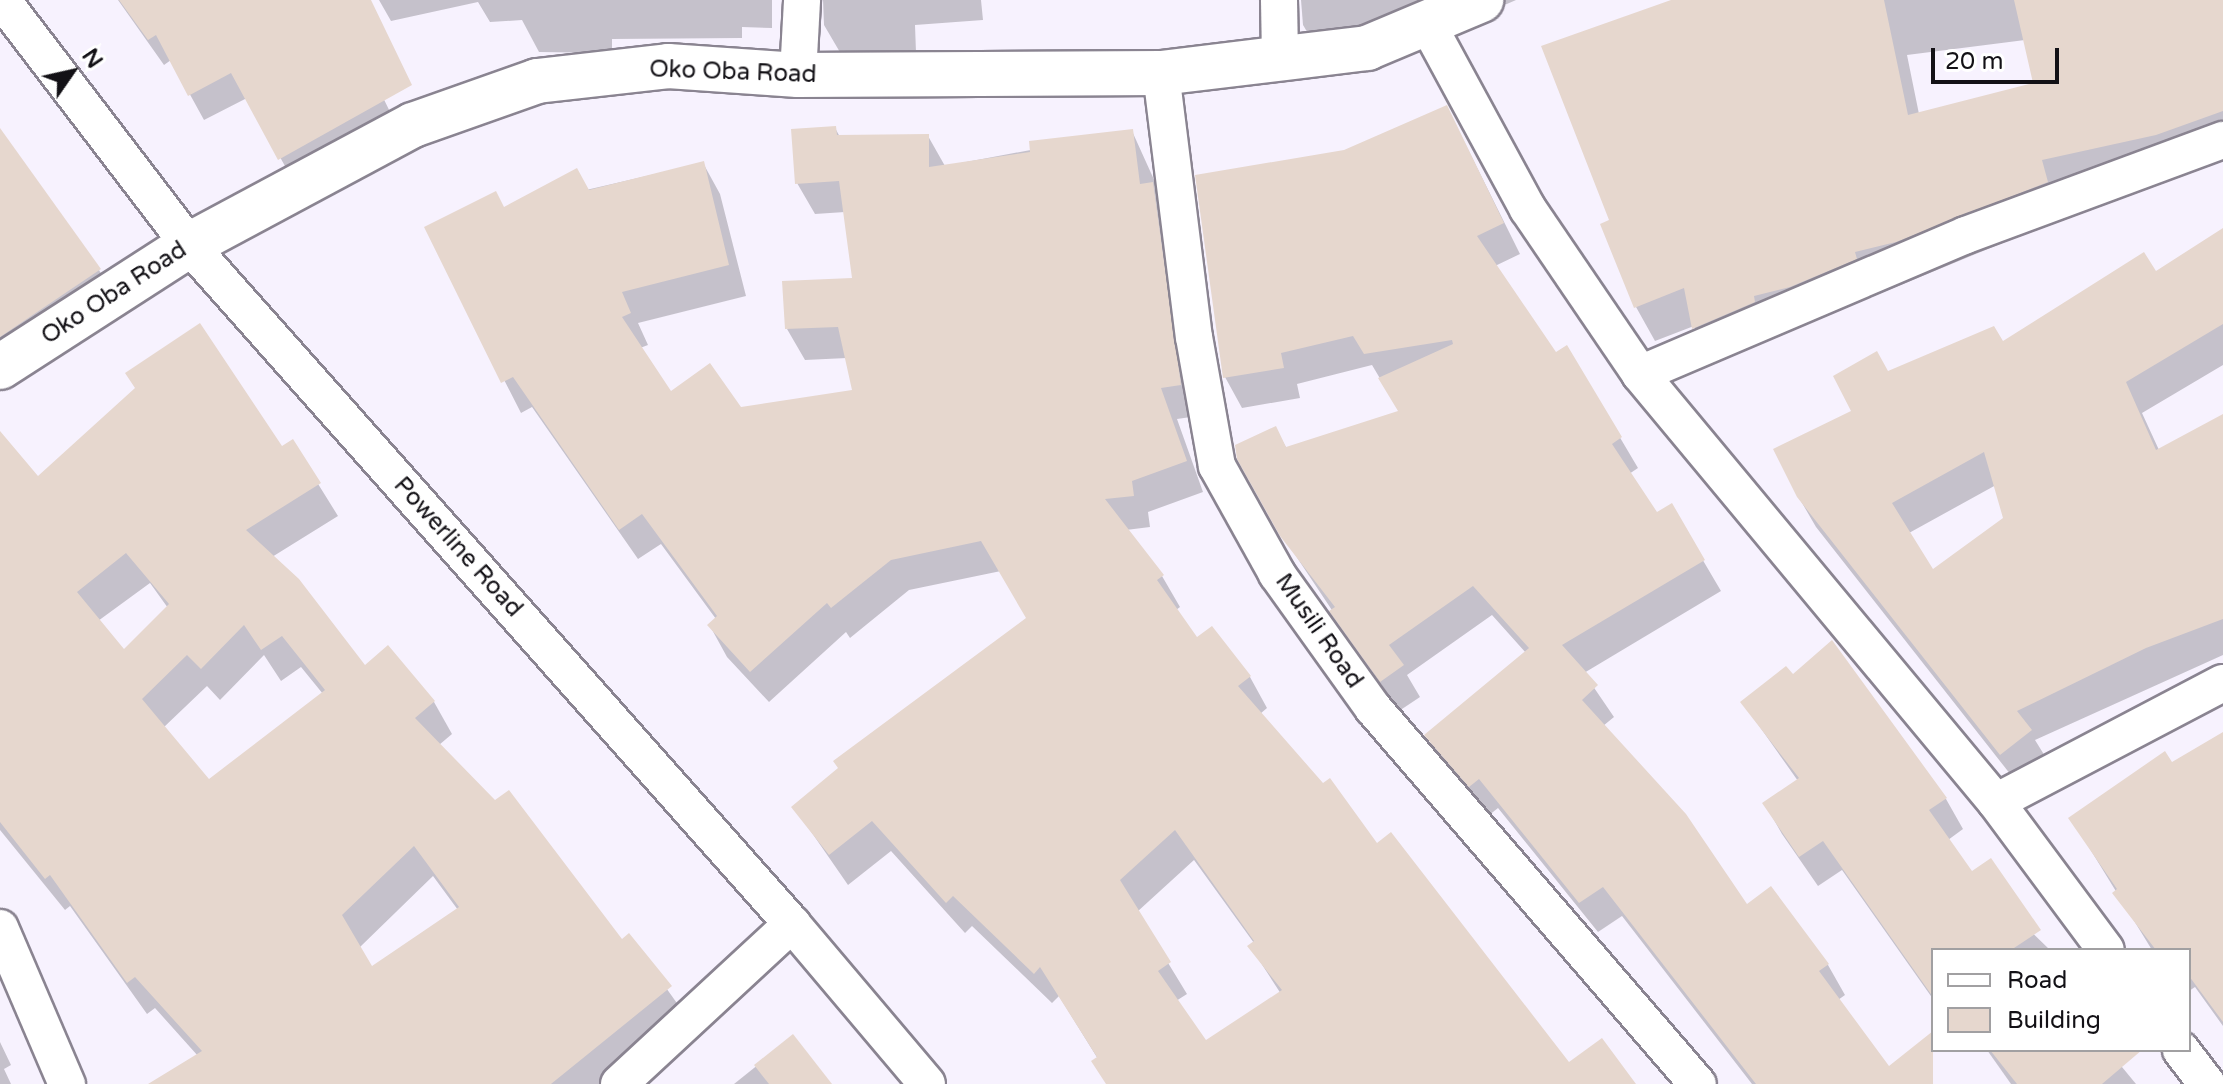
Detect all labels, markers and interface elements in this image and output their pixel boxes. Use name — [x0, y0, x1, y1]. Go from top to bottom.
north arrow — [32, 32, 112, 112]
scale bar — [1935, 32, 2063, 82]
text: N — [76, 44, 108, 73]
text: 20 m — [1945, 47, 2003, 76]
street label: Oko Oba Road — [649, 55, 817, 89]
street label: Oko Oba Road — [36, 235, 192, 351]
street label: Powerline Road — [388, 471, 528, 623]
street label: Musili Road — [1269, 568, 1369, 694]
legend — [1931, 948, 2191, 1052]
text: Road — [2007, 966, 2067, 995]
text: Building — [2007, 1006, 2101, 1035]

